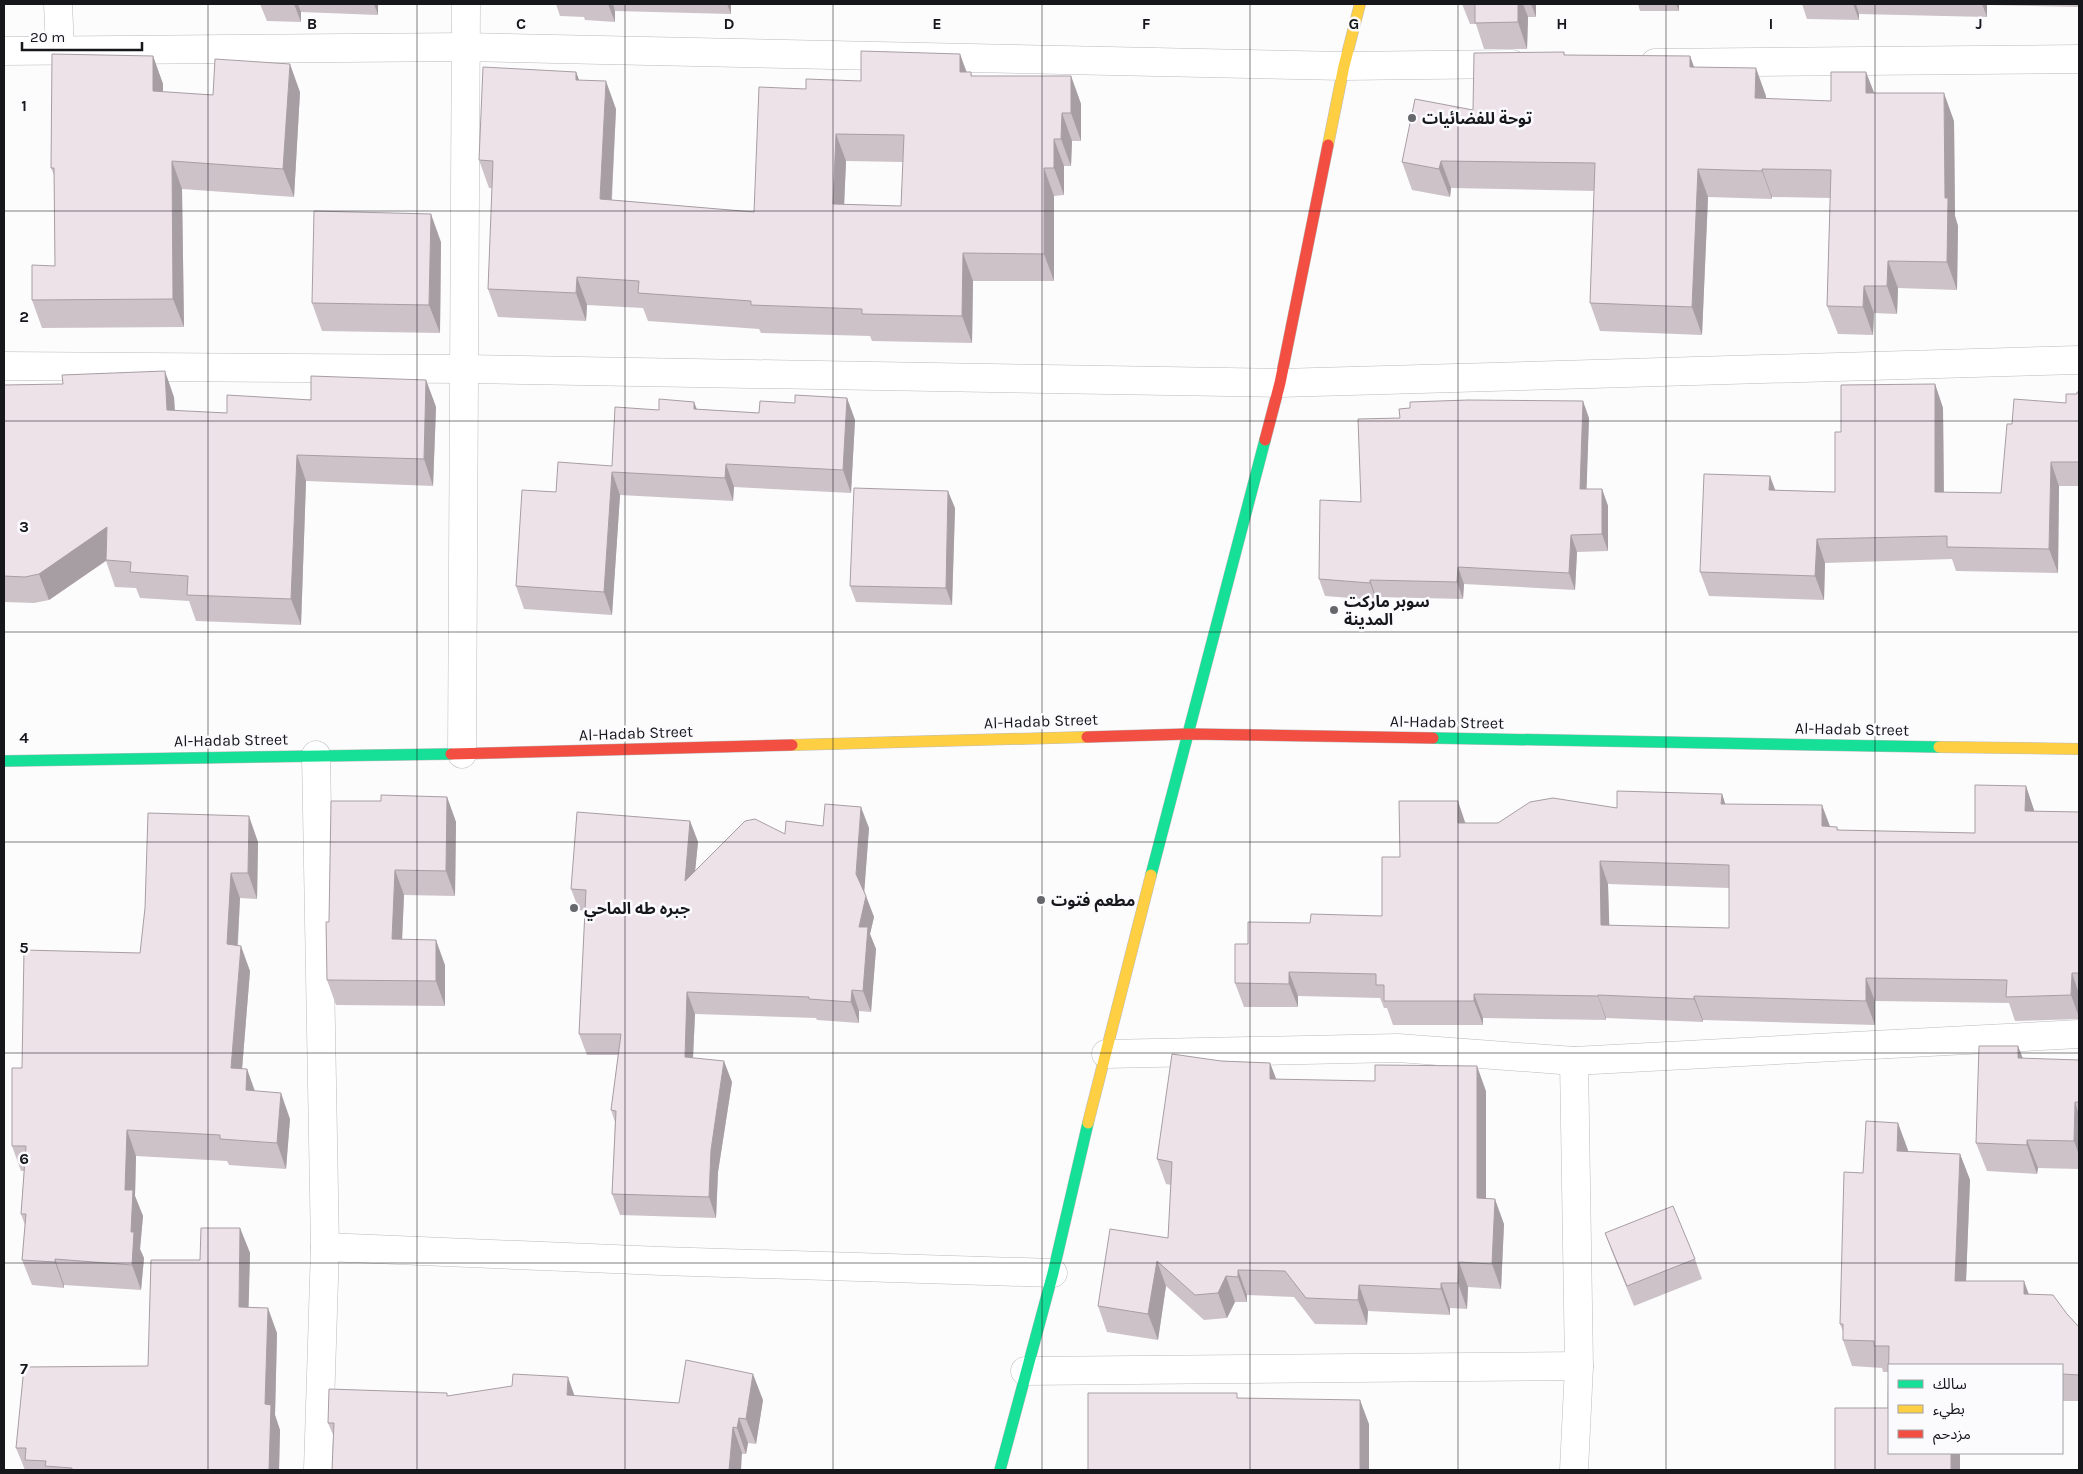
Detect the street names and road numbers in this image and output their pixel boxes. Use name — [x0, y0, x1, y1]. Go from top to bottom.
street label: Al-Hadab Street — [984, 710, 1098, 732]
street label: Al-Hadab Street — [1390, 712, 1504, 732]
street label: Al-Hadab Street — [1795, 719, 1909, 739]
street label: Al-Hadab Street — [579, 722, 693, 744]
street label: Al-Hadab Street — [174, 730, 288, 750]

